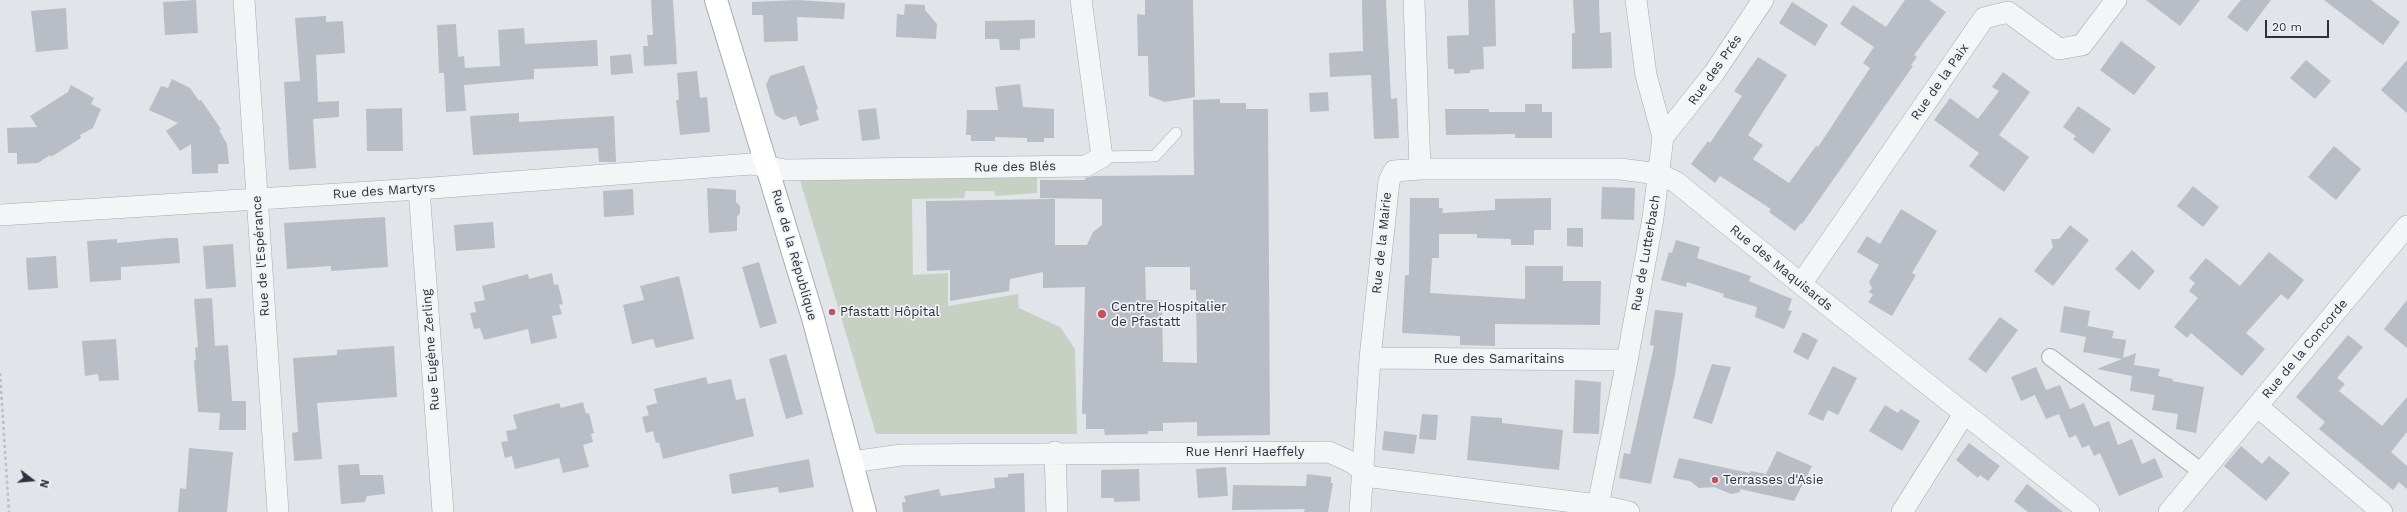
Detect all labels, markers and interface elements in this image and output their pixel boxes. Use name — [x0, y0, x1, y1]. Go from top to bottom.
scale bar — [2267, 12, 2331, 38]
text: 20 m — [2272, 20, 2302, 34]
street label: Rue des Prés — [1685, 32, 1745, 108]
street label: Rue de la Paix — [1908, 41, 1972, 123]
street label: Rue des Blés — [974, 158, 1056, 176]
street label: Rue des Martyrs — [332, 180, 436, 202]
street label: Rue de la République — [768, 188, 820, 322]
street label: Rue de la Mairie — [1369, 191, 1395, 295]
street label: Rue de Lutterbach — [1628, 194, 1664, 312]
street label: Rue de l'Espérance — [249, 195, 273, 317]
street label: Rue des Maquisards — [1726, 222, 1836, 314]
street label: Rue Eugène Zerling — [419, 289, 443, 411]
street label: Rue de la Concorde — [2259, 296, 2351, 402]
place label: Centre Hospitalier de Pfastatt — [1111, 299, 1227, 330]
place label: Pfastatt Hôpital — [840, 304, 940, 320]
marker: Pfastatt Hôpital — [827, 307, 837, 317]
marker: Centre Hospitalier de Pfastatt — [1096, 308, 1108, 320]
street label: Rue des Samaritains — [1434, 351, 1564, 367]
street label: Rue Henri Haeffely — [1186, 444, 1304, 460]
north arrow — [12, 460, 52, 500]
place label: Terrasses d'Asie — [1723, 472, 1823, 488]
marker: Terrasses d'Asie — [1710, 475, 1720, 485]
text: N — [37, 478, 51, 489]

